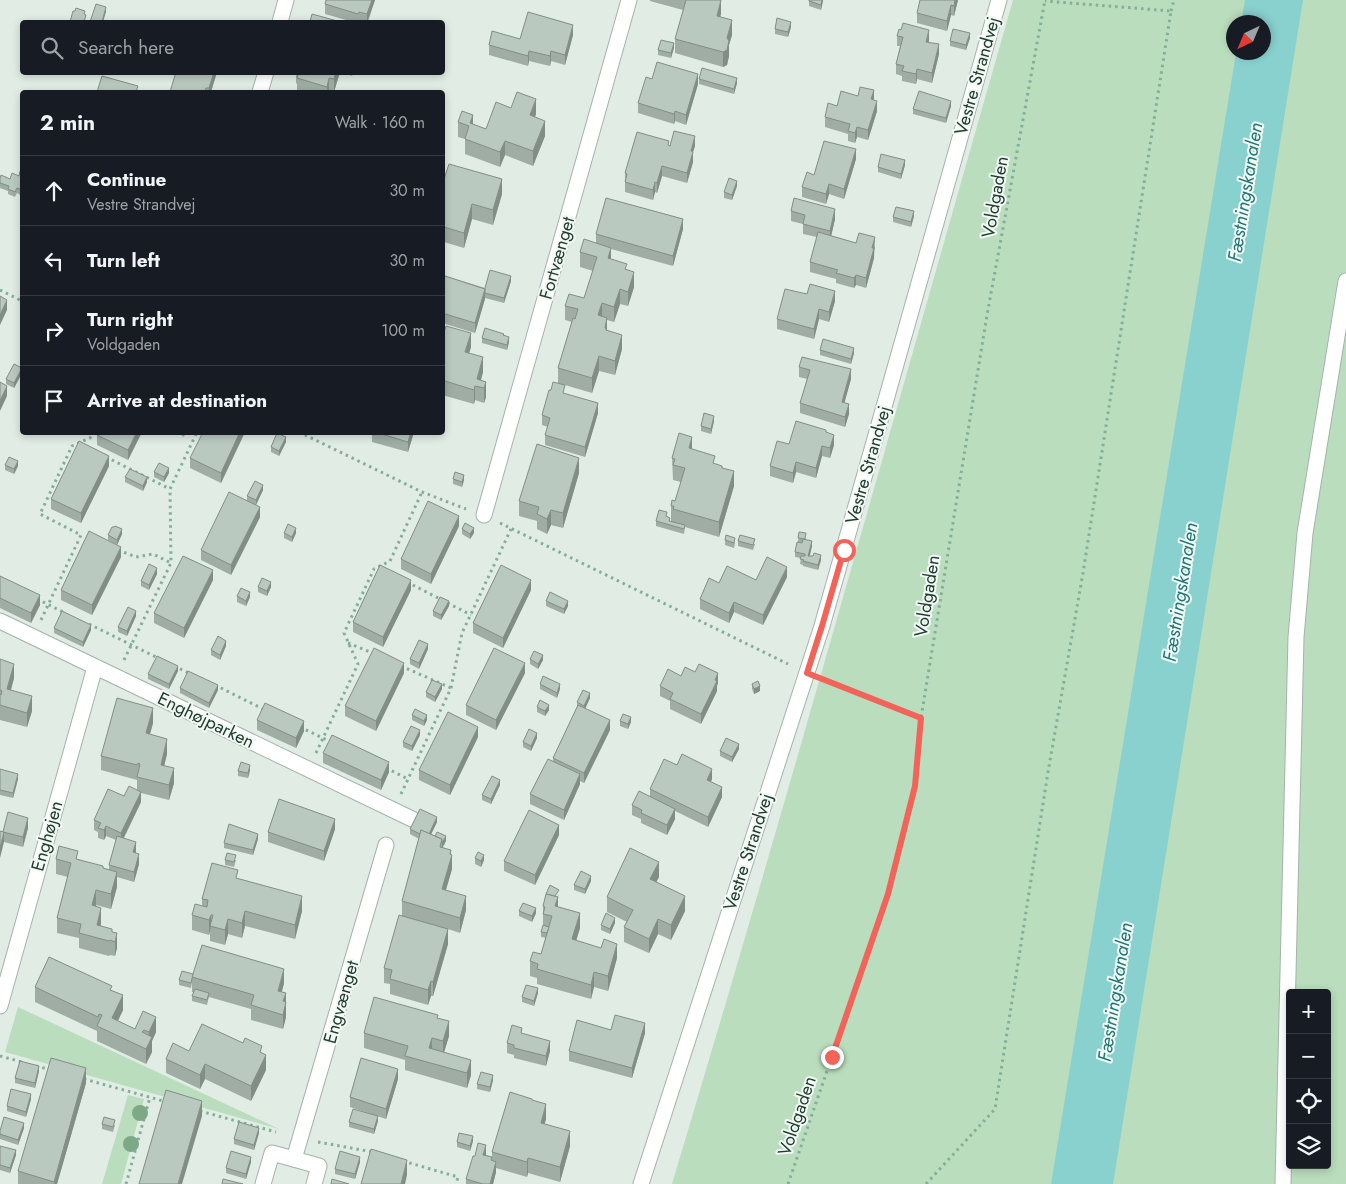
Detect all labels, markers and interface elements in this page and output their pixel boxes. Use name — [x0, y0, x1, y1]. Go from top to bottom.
street label: Vestre Strandvej — [948, 14, 1006, 138]
north arrow — [1226, 15, 1271, 60]
search box — [20, 20, 445, 75]
icon: search — [38, 34, 66, 62]
text: Search here — [78, 34, 174, 61]
text: 2 min — [40, 108, 95, 138]
text: Walk · 160 m — [335, 111, 425, 134]
water label: Fæstningskanalen — [1221, 120, 1269, 264]
street label: Voldgaden — [975, 154, 1015, 240]
text: Continue — [87, 166, 166, 193]
icon: ahead — [40, 177, 68, 205]
text: 30 m — [389, 179, 425, 202]
text: Vestre Strandvej — [87, 193, 195, 216]
street label: Fortvænget — [533, 213, 581, 302]
icon: left — [40, 247, 68, 275]
text: Turn left — [87, 247, 160, 274]
text: 30 m — [389, 249, 425, 272]
text: Turn right — [87, 306, 173, 333]
icon: right — [40, 317, 68, 345]
text: 100 m — [381, 319, 425, 342]
text: Voldgaden — [87, 333, 160, 356]
icon: arrive — [40, 387, 68, 415]
text: Arrive at destination — [87, 387, 267, 414]
street label: Vestre Strandvej — [839, 403, 897, 527]
water label: Fæstningskanalen — [1156, 520, 1204, 664]
route start — [833, 539, 856, 562]
street label: Voldgaden — [908, 553, 946, 639]
street label: Enghøjparken — [153, 685, 259, 755]
street label: Vestre Strandvej — [717, 790, 779, 914]
street label: Enghøjen — [25, 798, 69, 874]
water label: Fæstningskanalen — [1091, 920, 1139, 1064]
street label: Engvænget — [317, 957, 365, 1047]
map controls — [1286, 989, 1331, 1169]
button: + — [1286, 989, 1331, 1034]
button: − — [1286, 1034, 1331, 1079]
route end — [821, 1046, 844, 1069]
street label: Voldgaden — [771, 1073, 823, 1159]
button: locate — [1286, 1079, 1331, 1124]
button: layers — [1286, 1124, 1331, 1169]

